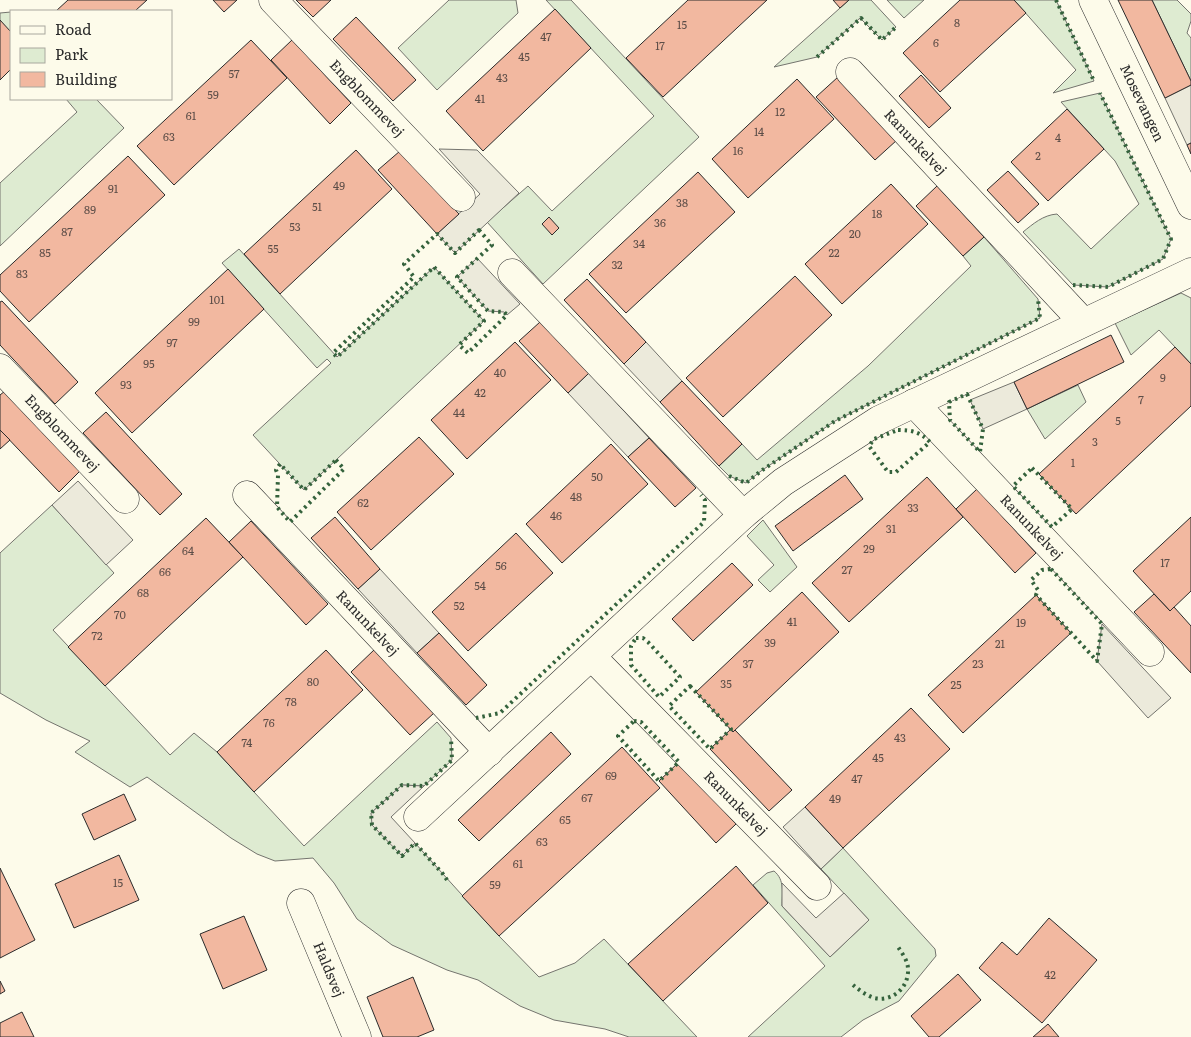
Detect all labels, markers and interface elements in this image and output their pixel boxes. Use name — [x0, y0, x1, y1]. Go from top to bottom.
legend — [10, 10, 172, 100]
house number: 8 — [954, 14, 960, 30]
house number: 15 — [677, 16, 687, 32]
text: Road — [55, 17, 91, 40]
house number: 47 — [540, 28, 552, 44]
house number: 6 — [933, 34, 939, 50]
house number: 17 — [655, 37, 665, 53]
text: Park — [55, 42, 89, 65]
house number: 45 — [518, 48, 530, 64]
street label: Engblommevej — [326, 55, 409, 141]
street label: Mosevangen — [1116, 60, 1170, 145]
house number: 57 — [228, 65, 240, 81]
text: Building — [55, 67, 117, 90]
house number: 43 — [496, 69, 508, 85]
house number: 59 — [207, 86, 219, 102]
house number: 41 — [475, 90, 486, 106]
house number: 12 — [775, 103, 785, 119]
street label: Ranunkelvej — [880, 104, 952, 179]
house number: 61 — [186, 107, 197, 123]
house number: 14 — [754, 123, 764, 139]
house number: 63 — [163, 128, 175, 144]
house number: 4 — [1055, 129, 1061, 145]
house number: 16 — [733, 142, 743, 158]
house number: 2 — [1035, 147, 1041, 163]
house number: 49 — [333, 177, 345, 193]
house number: 91 — [108, 180, 119, 196]
house number: 38 — [676, 194, 688, 210]
house number: 51 — [312, 198, 323, 214]
house number: 89 — [84, 201, 96, 217]
house number: 18 — [872, 205, 882, 221]
house number: 36 — [654, 214, 666, 230]
house number: 53 — [289, 218, 301, 234]
house number: 87 — [61, 223, 73, 239]
house number: 20 — [849, 225, 861, 241]
house number: 34 — [633, 235, 645, 251]
house number: 55 — [267, 240, 279, 256]
house number: 85 — [39, 244, 51, 260]
house number: 22 — [828, 244, 840, 260]
house number: 32 — [611, 256, 623, 272]
house number: 83 — [16, 265, 28, 281]
house number: 101 — [209, 291, 225, 307]
house number: 99 — [188, 313, 200, 329]
house number: 97 — [166, 334, 178, 350]
house number: 95 — [143, 355, 155, 371]
house number: 40 — [494, 364, 506, 380]
house number: 9 — [1160, 369, 1166, 385]
house number: 93 — [120, 376, 132, 392]
house number: 42 — [474, 384, 486, 400]
street label: Engblommevej — [21, 389, 105, 476]
house number: 7 — [1138, 391, 1144, 407]
house number: 44 — [453, 404, 465, 420]
house number: 5 — [1115, 412, 1121, 428]
house number: 3 — [1092, 433, 1098, 449]
house number: 1 — [1071, 454, 1076, 470]
house number: 50 — [591, 468, 603, 484]
house number: 48 — [570, 488, 582, 504]
street label: Ranunkelvej — [996, 489, 1068, 564]
house number: 62 — [357, 494, 369, 510]
house number: 33 — [907, 499, 919, 515]
house number: 46 — [550, 507, 562, 523]
house number: 31 — [886, 520, 897, 536]
house number: 29 — [863, 540, 875, 556]
house number: 64 — [182, 542, 194, 558]
house number: 17 — [1160, 554, 1170, 570]
house number: 56 — [495, 557, 507, 573]
house number: 27 — [841, 561, 853, 577]
house number: 66 — [159, 563, 171, 579]
house number: 54 — [474, 577, 486, 593]
house number: 68 — [137, 584, 149, 600]
street label: Ranunkelvej — [332, 585, 404, 660]
house number: 52 — [453, 597, 465, 613]
house number: 70 — [114, 606, 126, 622]
house number: 41 — [787, 613, 798, 629]
house number: 19 — [1016, 614, 1026, 630]
house number: 72 — [91, 627, 103, 643]
house number: 39 — [764, 634, 776, 650]
house number: 21 — [995, 635, 1006, 651]
house number: 37 — [742, 655, 754, 671]
house number: 23 — [972, 655, 984, 671]
house number: 80 — [307, 673, 319, 689]
house number: 35 — [720, 675, 732, 691]
house number: 25 — [950, 676, 962, 692]
house number: 78 — [285, 693, 297, 709]
house number: 76 — [263, 714, 275, 730]
house number: 43 — [894, 729, 906, 745]
house number: 74 — [242, 734, 252, 750]
house number: 45 — [872, 749, 884, 765]
street label: Ranunkelvej — [700, 766, 773, 839]
house number: 69 — [605, 767, 617, 783]
house number: 47 — [851, 770, 863, 786]
house number: 67 — [581, 789, 593, 805]
house number: 49 — [829, 790, 841, 806]
house number: 65 — [559, 811, 571, 827]
house number: 63 — [536, 833, 548, 849]
house number: 61 — [513, 855, 524, 871]
house number: 15 — [113, 874, 123, 890]
house number: 59 — [489, 876, 501, 892]
street label: Haldsvej — [309, 938, 350, 1000]
house number: 42 — [1044, 966, 1056, 982]

